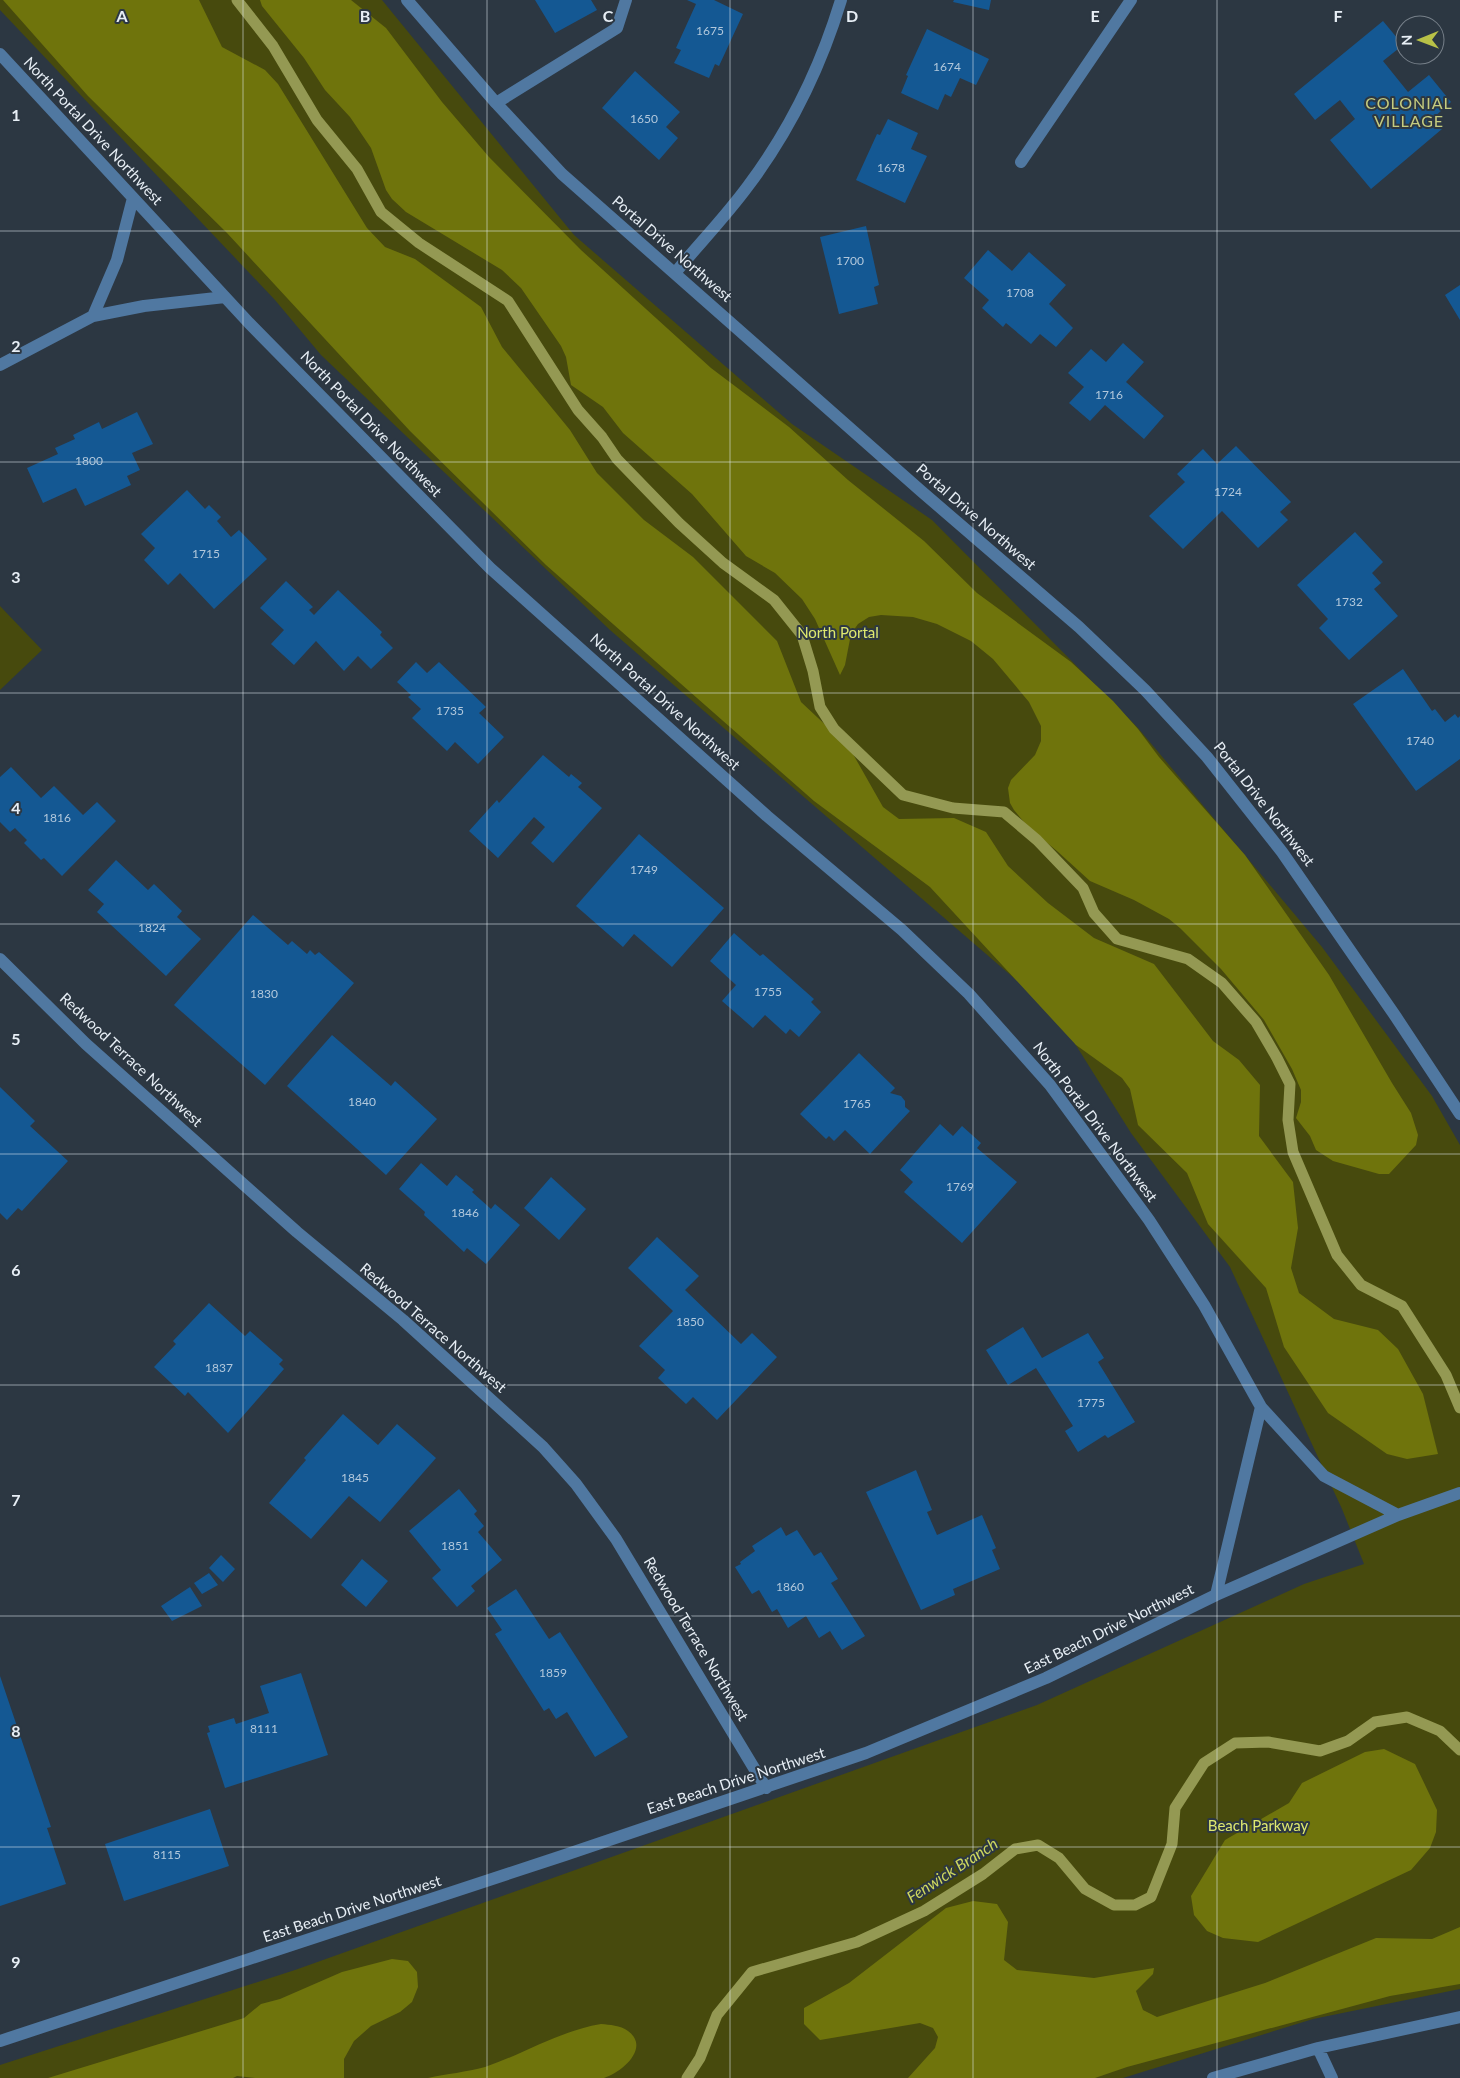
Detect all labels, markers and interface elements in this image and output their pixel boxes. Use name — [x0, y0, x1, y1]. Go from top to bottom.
text: A — [115, 6, 128, 25]
text: B — [360, 6, 370, 25]
text: C — [603, 6, 614, 25]
text: D — [846, 6, 858, 25]
text: E — [1090, 6, 1100, 25]
text: F — [1333, 6, 1343, 25]
north arrow — [1395, 15, 1445, 65]
house number: 1675 — [696, 23, 724, 38]
text: N — [1398, 35, 1415, 46]
street label: North Portal Drive Northwest — [20, 53, 167, 208]
house number: 1674 — [933, 59, 961, 74]
district label: COLONIAL VILLAGE — [1365, 93, 1453, 130]
text: 1 — [11, 105, 21, 124]
house number: 1650 — [630, 111, 658, 126]
house number: 1678 — [877, 160, 905, 175]
street label: Portal Drive Northwest — [609, 191, 737, 306]
house number: 1700 — [836, 253, 864, 268]
house number: 1708 — [1006, 285, 1034, 300]
text: 2 — [11, 336, 21, 355]
street label: North Portal Drive Northwest — [297, 347, 447, 500]
house number: 1716 — [1095, 387, 1123, 402]
house number: 1800 — [75, 453, 103, 468]
street label: Portal Drive Northwest — [913, 459, 1041, 574]
house number: 1724 — [1214, 484, 1242, 499]
house number: 1715 — [192, 546, 220, 561]
text: 3 — [11, 567, 21, 586]
house number: 1732 — [1335, 594, 1363, 609]
park label: North Portal — [797, 623, 879, 641]
street label: North Portal Drive Northwest — [587, 629, 745, 774]
house number: 1735 — [436, 703, 464, 718]
house number: 1740 — [1406, 733, 1434, 748]
street label: Portal Drive Northwest — [1211, 738, 1319, 870]
text: 4 — [11, 798, 21, 817]
house number: 1816 — [43, 810, 71, 825]
house number: 1749 — [630, 862, 658, 877]
house number: 1824 — [138, 920, 166, 935]
house number: 1755 — [754, 984, 782, 999]
house number: 1830 — [250, 986, 278, 1001]
street label: Redwood Terrace Northwest — [57, 989, 207, 1130]
text: 5 — [11, 1029, 21, 1048]
street label: North Portal Drive Northwest — [1030, 1038, 1162, 1205]
house number: 1840 — [348, 1094, 376, 1109]
house number: 1765 — [843, 1096, 871, 1111]
house number: 1769 — [946, 1179, 974, 1194]
house number: 1846 — [451, 1205, 479, 1220]
street label: Redwood Terrace Northwest — [357, 1259, 511, 1396]
text: 6 — [11, 1260, 21, 1279]
house number: 1850 — [676, 1314, 704, 1329]
house number: 1837 — [205, 1360, 233, 1375]
house number: 1775 — [1077, 1395, 1105, 1410]
house number: 1845 — [341, 1470, 369, 1485]
text: 7 — [11, 1490, 21, 1509]
house number: 1851 — [441, 1538, 469, 1553]
street label: Redwood Terrace Northwest — [641, 1553, 753, 1724]
house number: 1860 — [776, 1579, 804, 1594]
street label: East Beach Drive Northwest — [1021, 1579, 1197, 1677]
house number: 1859 — [539, 1665, 567, 1680]
text: 8 — [11, 1721, 21, 1740]
house number: 8111 — [250, 1721, 278, 1736]
street label: East Beach Drive Northwest — [644, 1743, 828, 1817]
park label: Beach Parkway — [1208, 1816, 1308, 1834]
water label: Fenwick Branch — [903, 1833, 1001, 1906]
house number: 8115 — [153, 1847, 181, 1862]
street label: East Beach Drive Northwest — [260, 1871, 444, 1945]
text: 9 — [11, 1952, 21, 1971]

